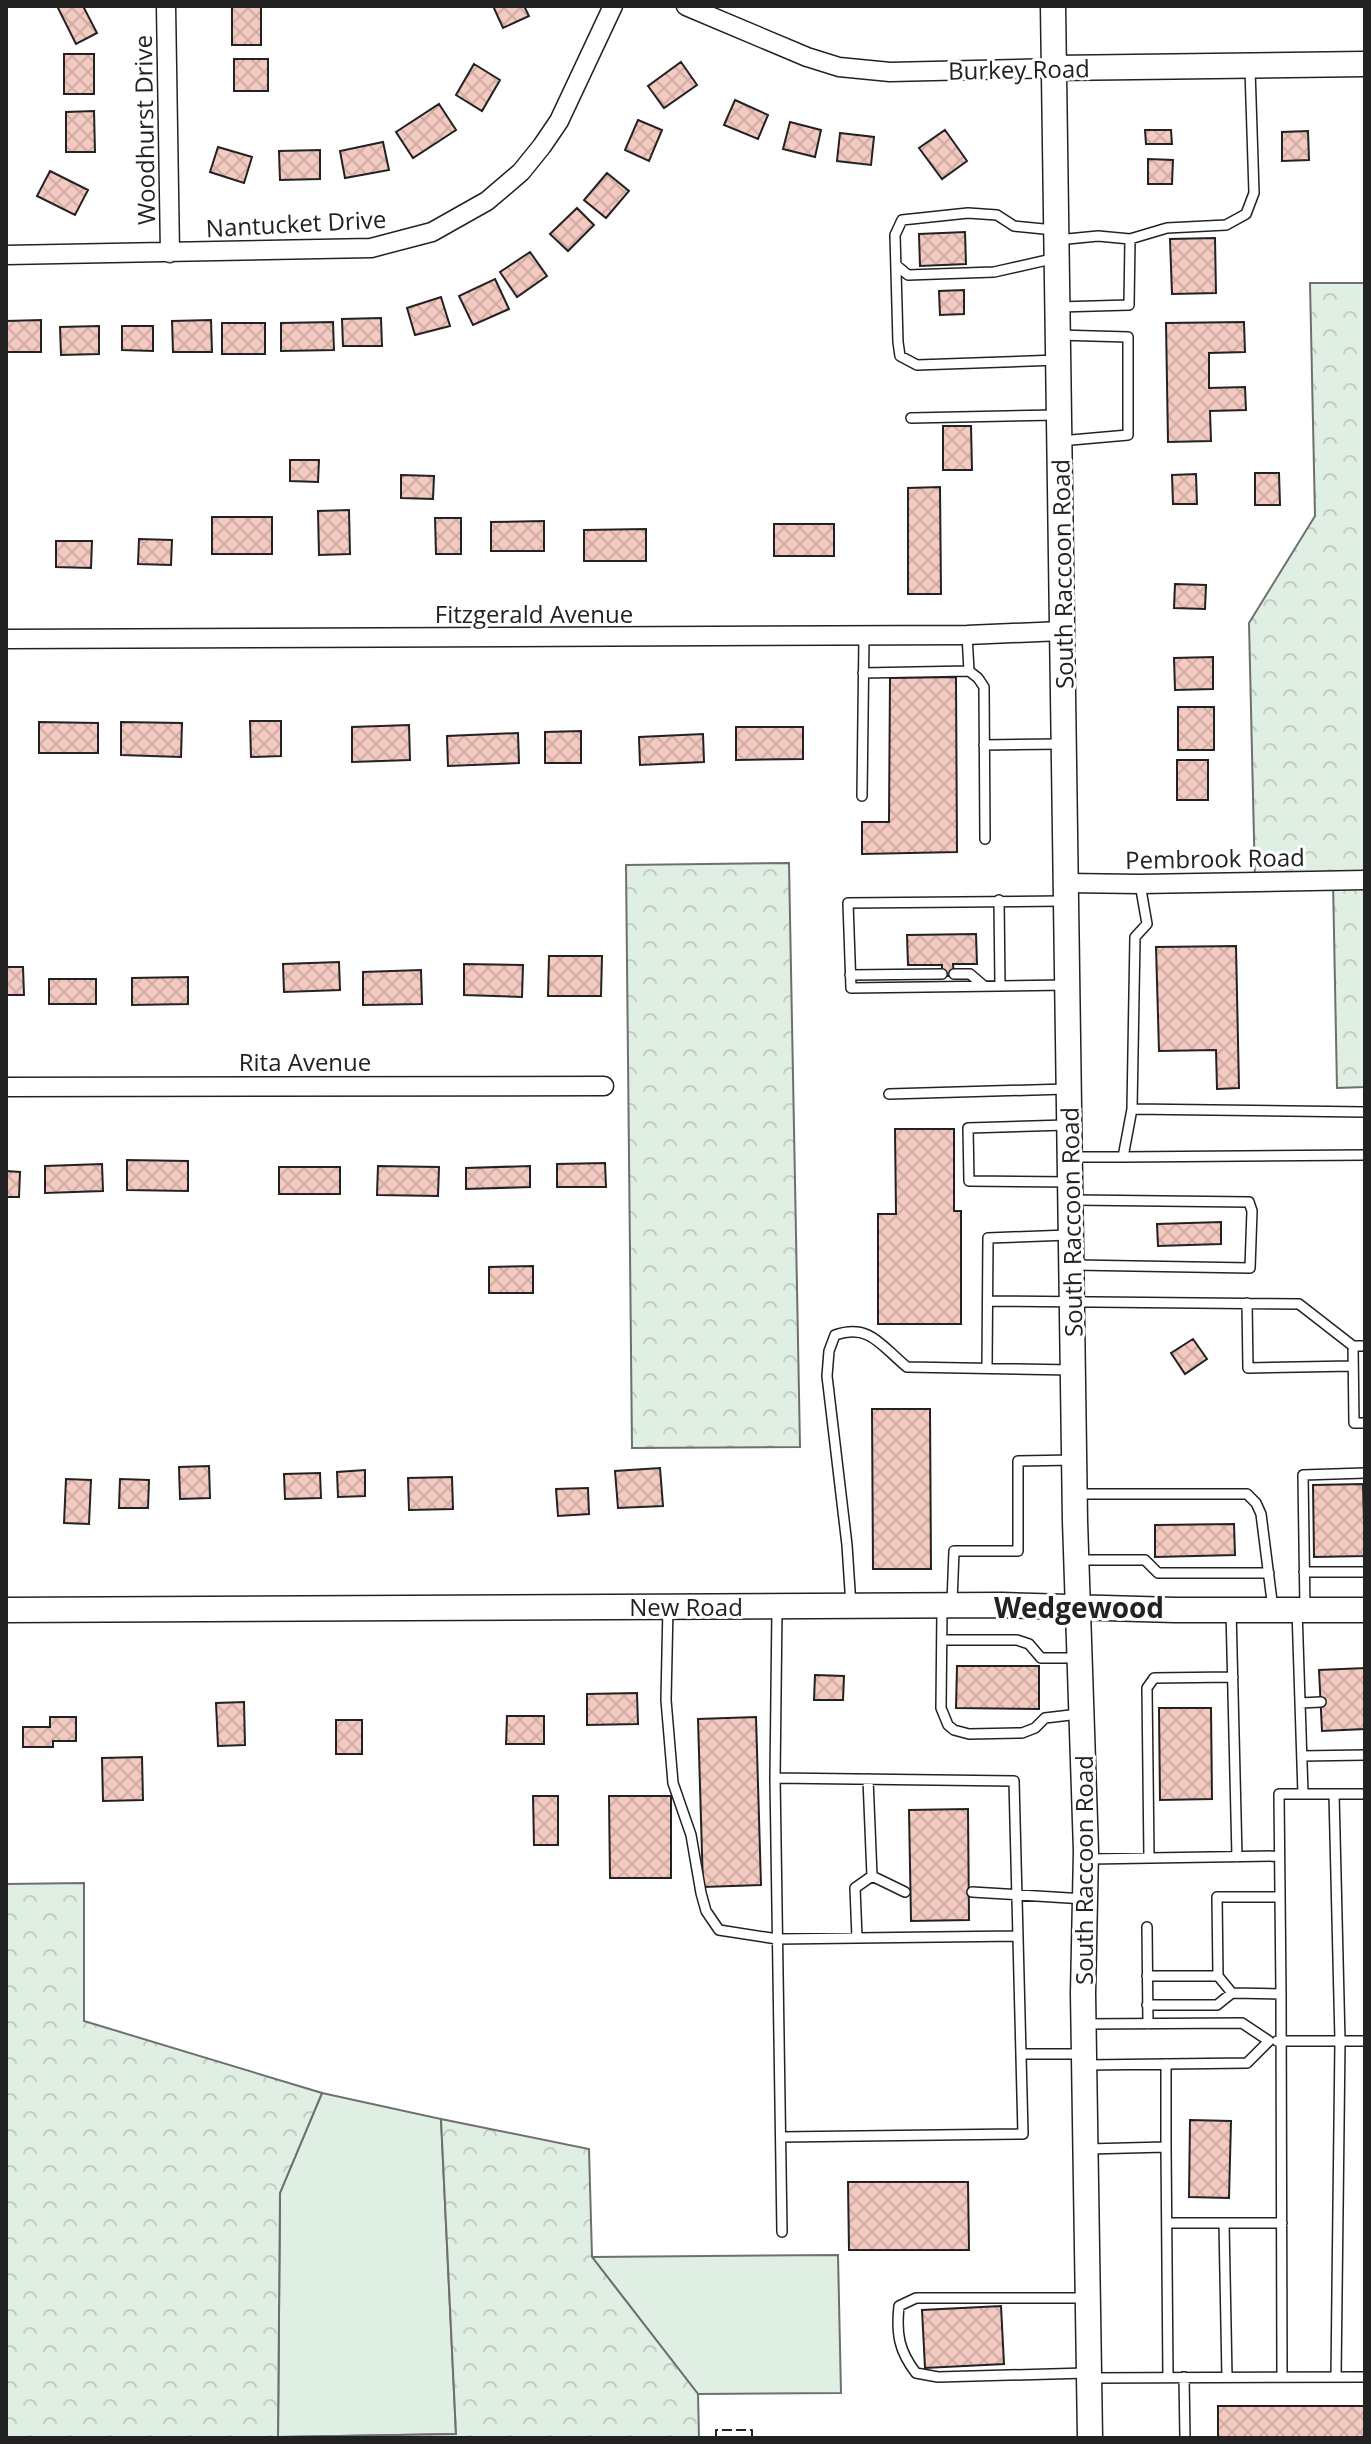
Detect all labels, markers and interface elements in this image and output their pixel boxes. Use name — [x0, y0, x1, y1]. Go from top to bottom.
street label: Woodhurst Drive — [126, 35, 162, 225]
street label: Burkey Road — [948, 51, 1090, 87]
street label: Nantucket Drive — [205, 202, 387, 244]
street label: South Raccoon Road — [1043, 459, 1081, 689]
street label: Fitzgerald Avenue — [435, 597, 633, 630]
street label: Pembrook Road — [1125, 840, 1305, 876]
street label: Rita Avenue — [239, 1045, 371, 1078]
street label: South Raccoon Road — [1052, 1107, 1090, 1337]
district label: Wedgewood — [994, 1588, 1164, 1626]
street label: New Road — [629, 1590, 743, 1623]
street label: South Raccoon Road — [1067, 1755, 1100, 1985]

